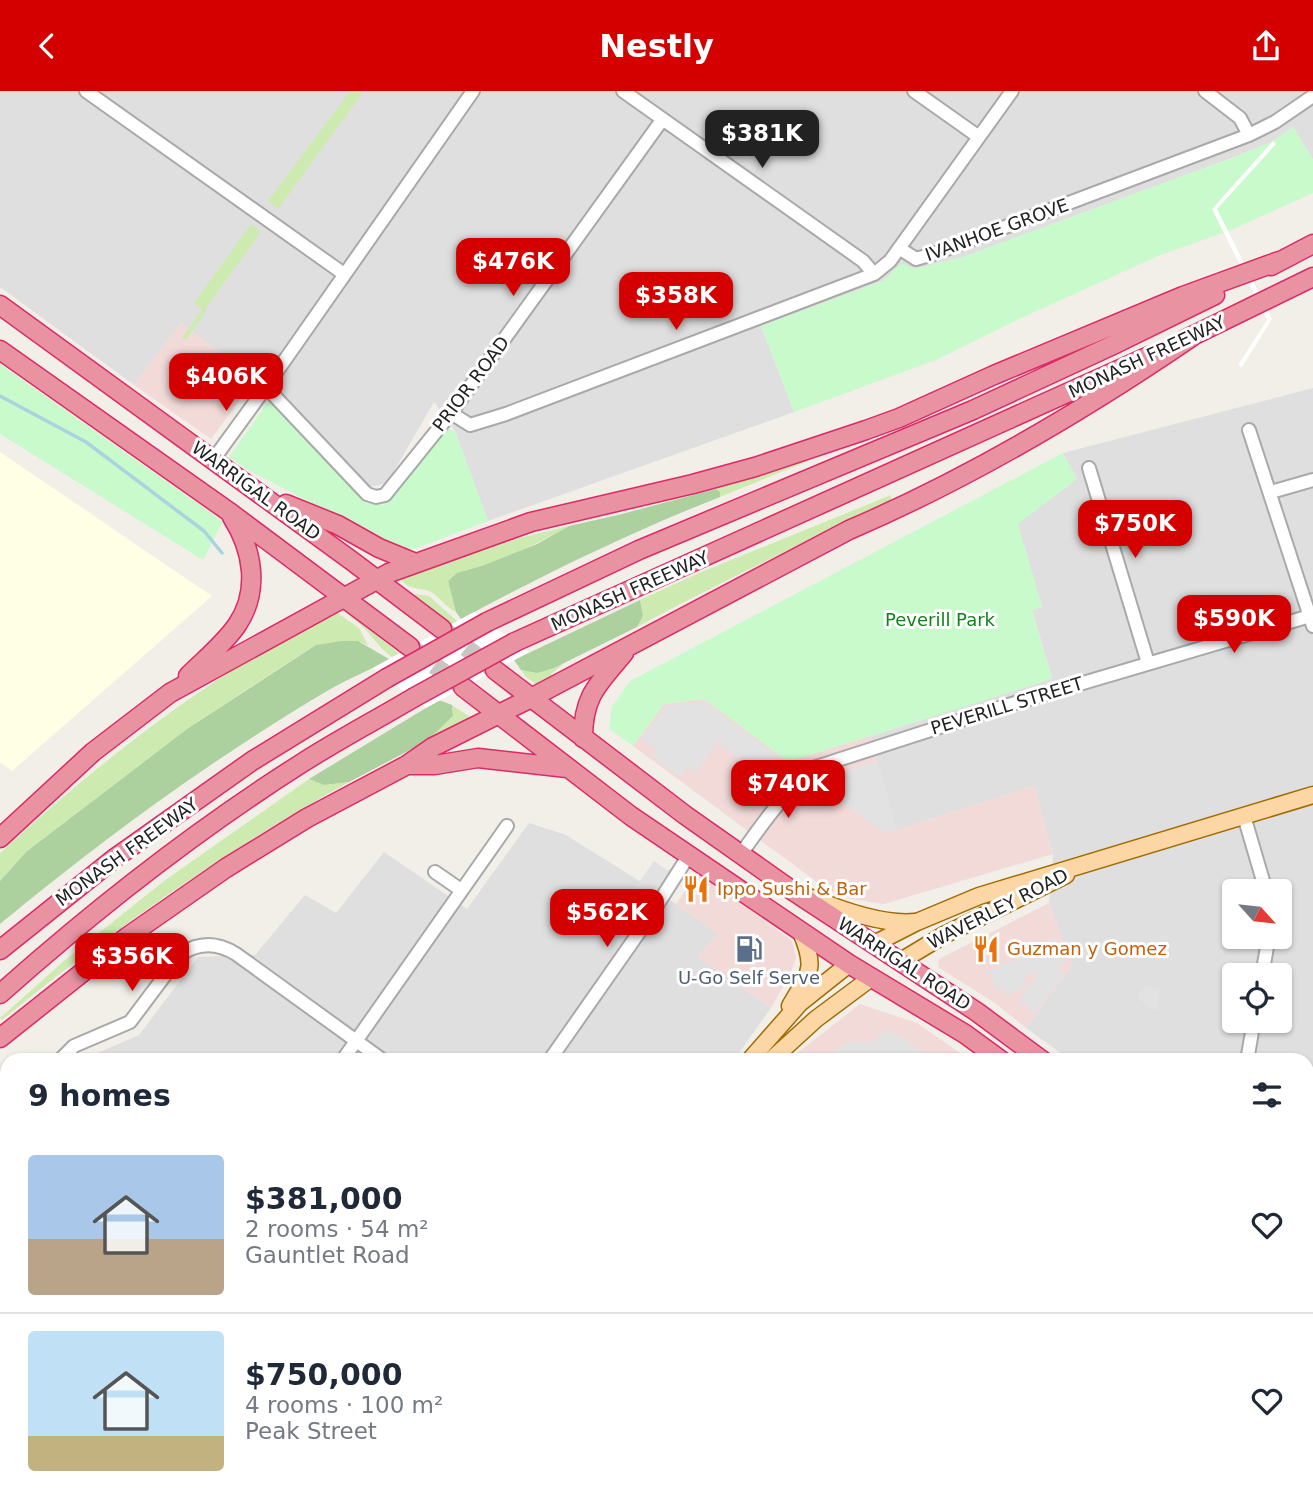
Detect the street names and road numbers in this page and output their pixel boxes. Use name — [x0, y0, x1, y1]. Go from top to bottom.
street label: IVANHOE GROVE — [922, 194, 1071, 265]
street label: MONASH FREEWAY — [1065, 311, 1229, 402]
street label: PRIOR ROAD — [428, 332, 513, 435]
street label: WARRIGAL ROAD — [188, 437, 325, 544]
street label: MONASH FREEWAY — [548, 546, 713, 635]
street label: PEVERILL STREET — [928, 672, 1087, 739]
street label: MONASH FREEWAY — [52, 792, 203, 910]
street label: WAVERLEY ROAD — [924, 864, 1072, 953]
street label: WARRIGAL ROAD — [834, 913, 975, 1014]

